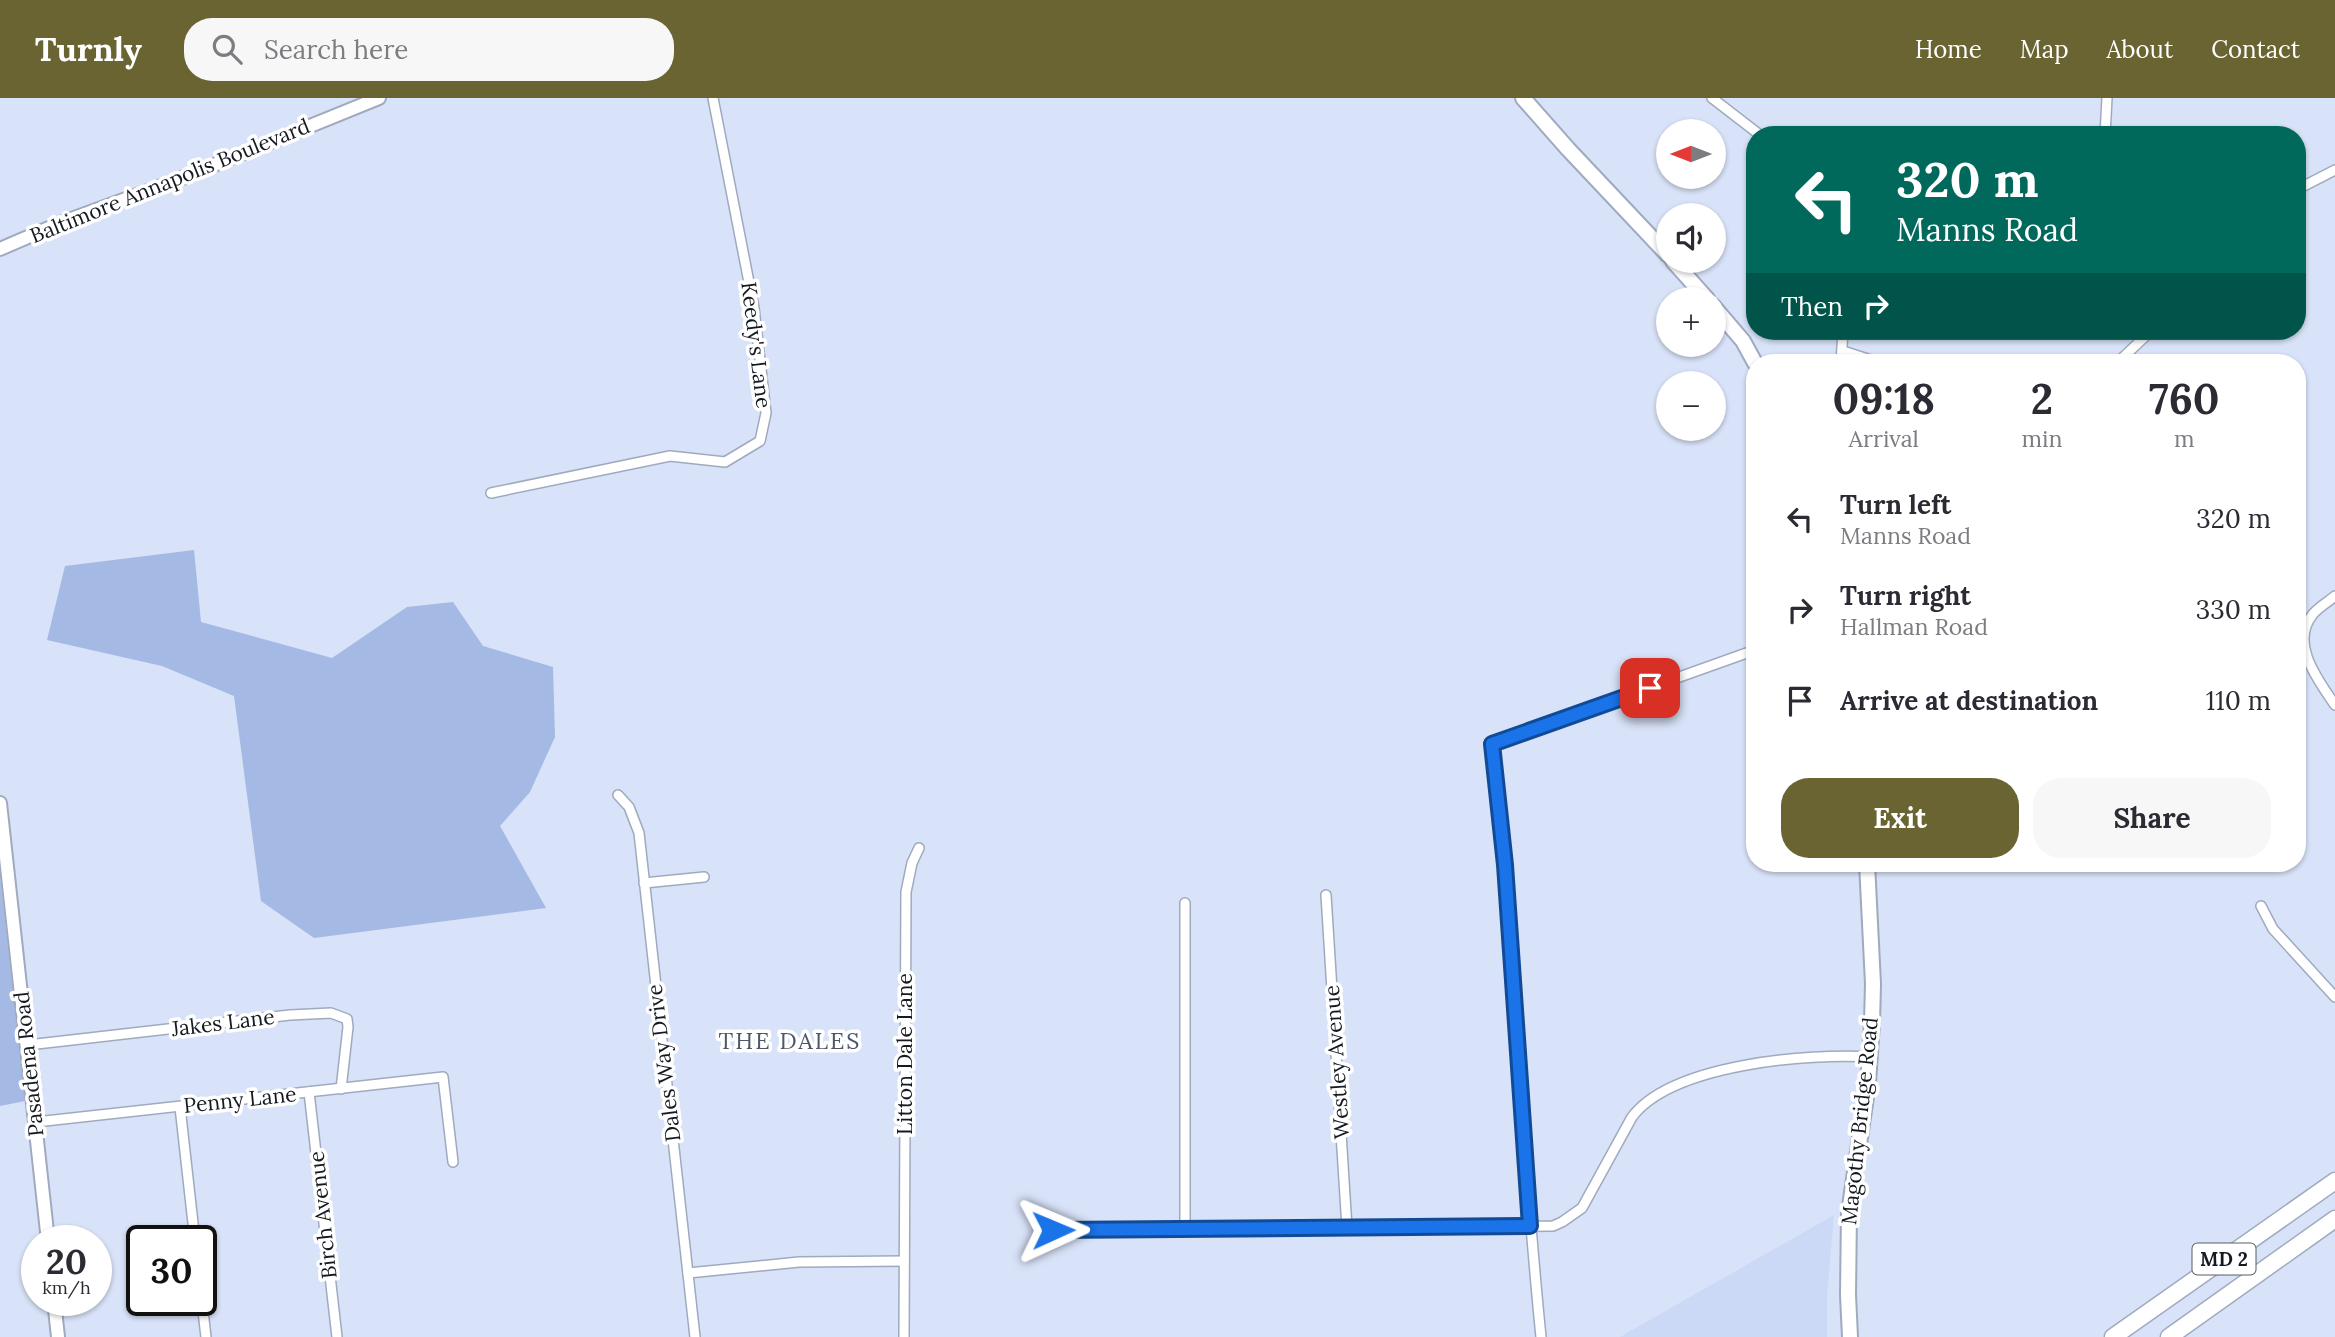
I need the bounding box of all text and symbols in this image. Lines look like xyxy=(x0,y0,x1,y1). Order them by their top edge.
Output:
search box xyxy=(184,18,674,81)
text: Turnly xyxy=(35,28,142,70)
icon: search xyxy=(208,30,246,68)
text: Search here xyxy=(264,33,408,66)
text: Home xyxy=(1915,34,1982,65)
text: Map xyxy=(2020,34,2069,65)
text: About xyxy=(2107,34,2173,65)
text: Contact xyxy=(2211,34,2300,65)
street label: Baltimore Annapolis Boulevard xyxy=(26,112,314,249)
north arrow xyxy=(1656,119,1726,189)
map controls xyxy=(1656,119,1726,441)
text: 320 m xyxy=(1896,148,2039,210)
icon: left xyxy=(1781,154,1872,245)
button: sound xyxy=(1656,203,1726,273)
text: Manns Road xyxy=(1896,209,2078,250)
street label: Keedy's Lane xyxy=(735,280,778,410)
button: + xyxy=(1656,287,1726,357)
icon: right xyxy=(1857,287,1895,325)
text: Then xyxy=(1781,290,1843,323)
button: − xyxy=(1656,371,1726,441)
text: 09:18 xyxy=(1832,372,1935,426)
text: 2 xyxy=(2031,372,2053,426)
text: 760 xyxy=(2149,372,2220,426)
text: Arrival xyxy=(1849,424,1919,453)
text: min xyxy=(2021,424,2062,453)
text: m xyxy=(2174,424,2195,453)
text: Turn left xyxy=(1840,488,1951,521)
icon: left xyxy=(1781,500,1819,538)
text: 320 m xyxy=(2196,502,2271,535)
text: Manns Road xyxy=(1840,521,1971,550)
text: Turn right xyxy=(1840,579,1971,612)
icon: right xyxy=(1781,591,1819,629)
text: 330 m xyxy=(2196,593,2271,626)
text: Hallman Road xyxy=(1840,612,1988,641)
pin xyxy=(1620,658,1680,718)
icon: arrive xyxy=(1631,669,1669,707)
icon: arrive xyxy=(1781,682,1819,720)
text: Arrive at destination xyxy=(1840,684,2098,717)
text: 110 m xyxy=(2206,684,2271,717)
button: Exit xyxy=(1781,778,2019,858)
button: Share xyxy=(2033,778,2271,858)
street label: Litton Dale Lane xyxy=(891,973,918,1135)
street label: Dales Way Drive xyxy=(640,983,687,1143)
street label: Westley Avenue xyxy=(1318,984,1355,1140)
street label: Pasadena Road xyxy=(7,990,50,1138)
street label: Jakes Lane xyxy=(169,1003,276,1042)
street label: Magothy Bridge Road xyxy=(1835,1016,1884,1226)
district label: THE DALES xyxy=(719,1026,861,1055)
street label: Penny Lane xyxy=(182,1080,298,1119)
street label: Birch Avenue xyxy=(302,1150,343,1280)
position arrow xyxy=(1016,1193,1090,1267)
speed limit sign: 30 xyxy=(126,1225,217,1316)
text: 20 xyxy=(46,1239,87,1284)
road number: MD 2 xyxy=(2192,1244,2256,1274)
text: km/h xyxy=(42,1276,91,1299)

